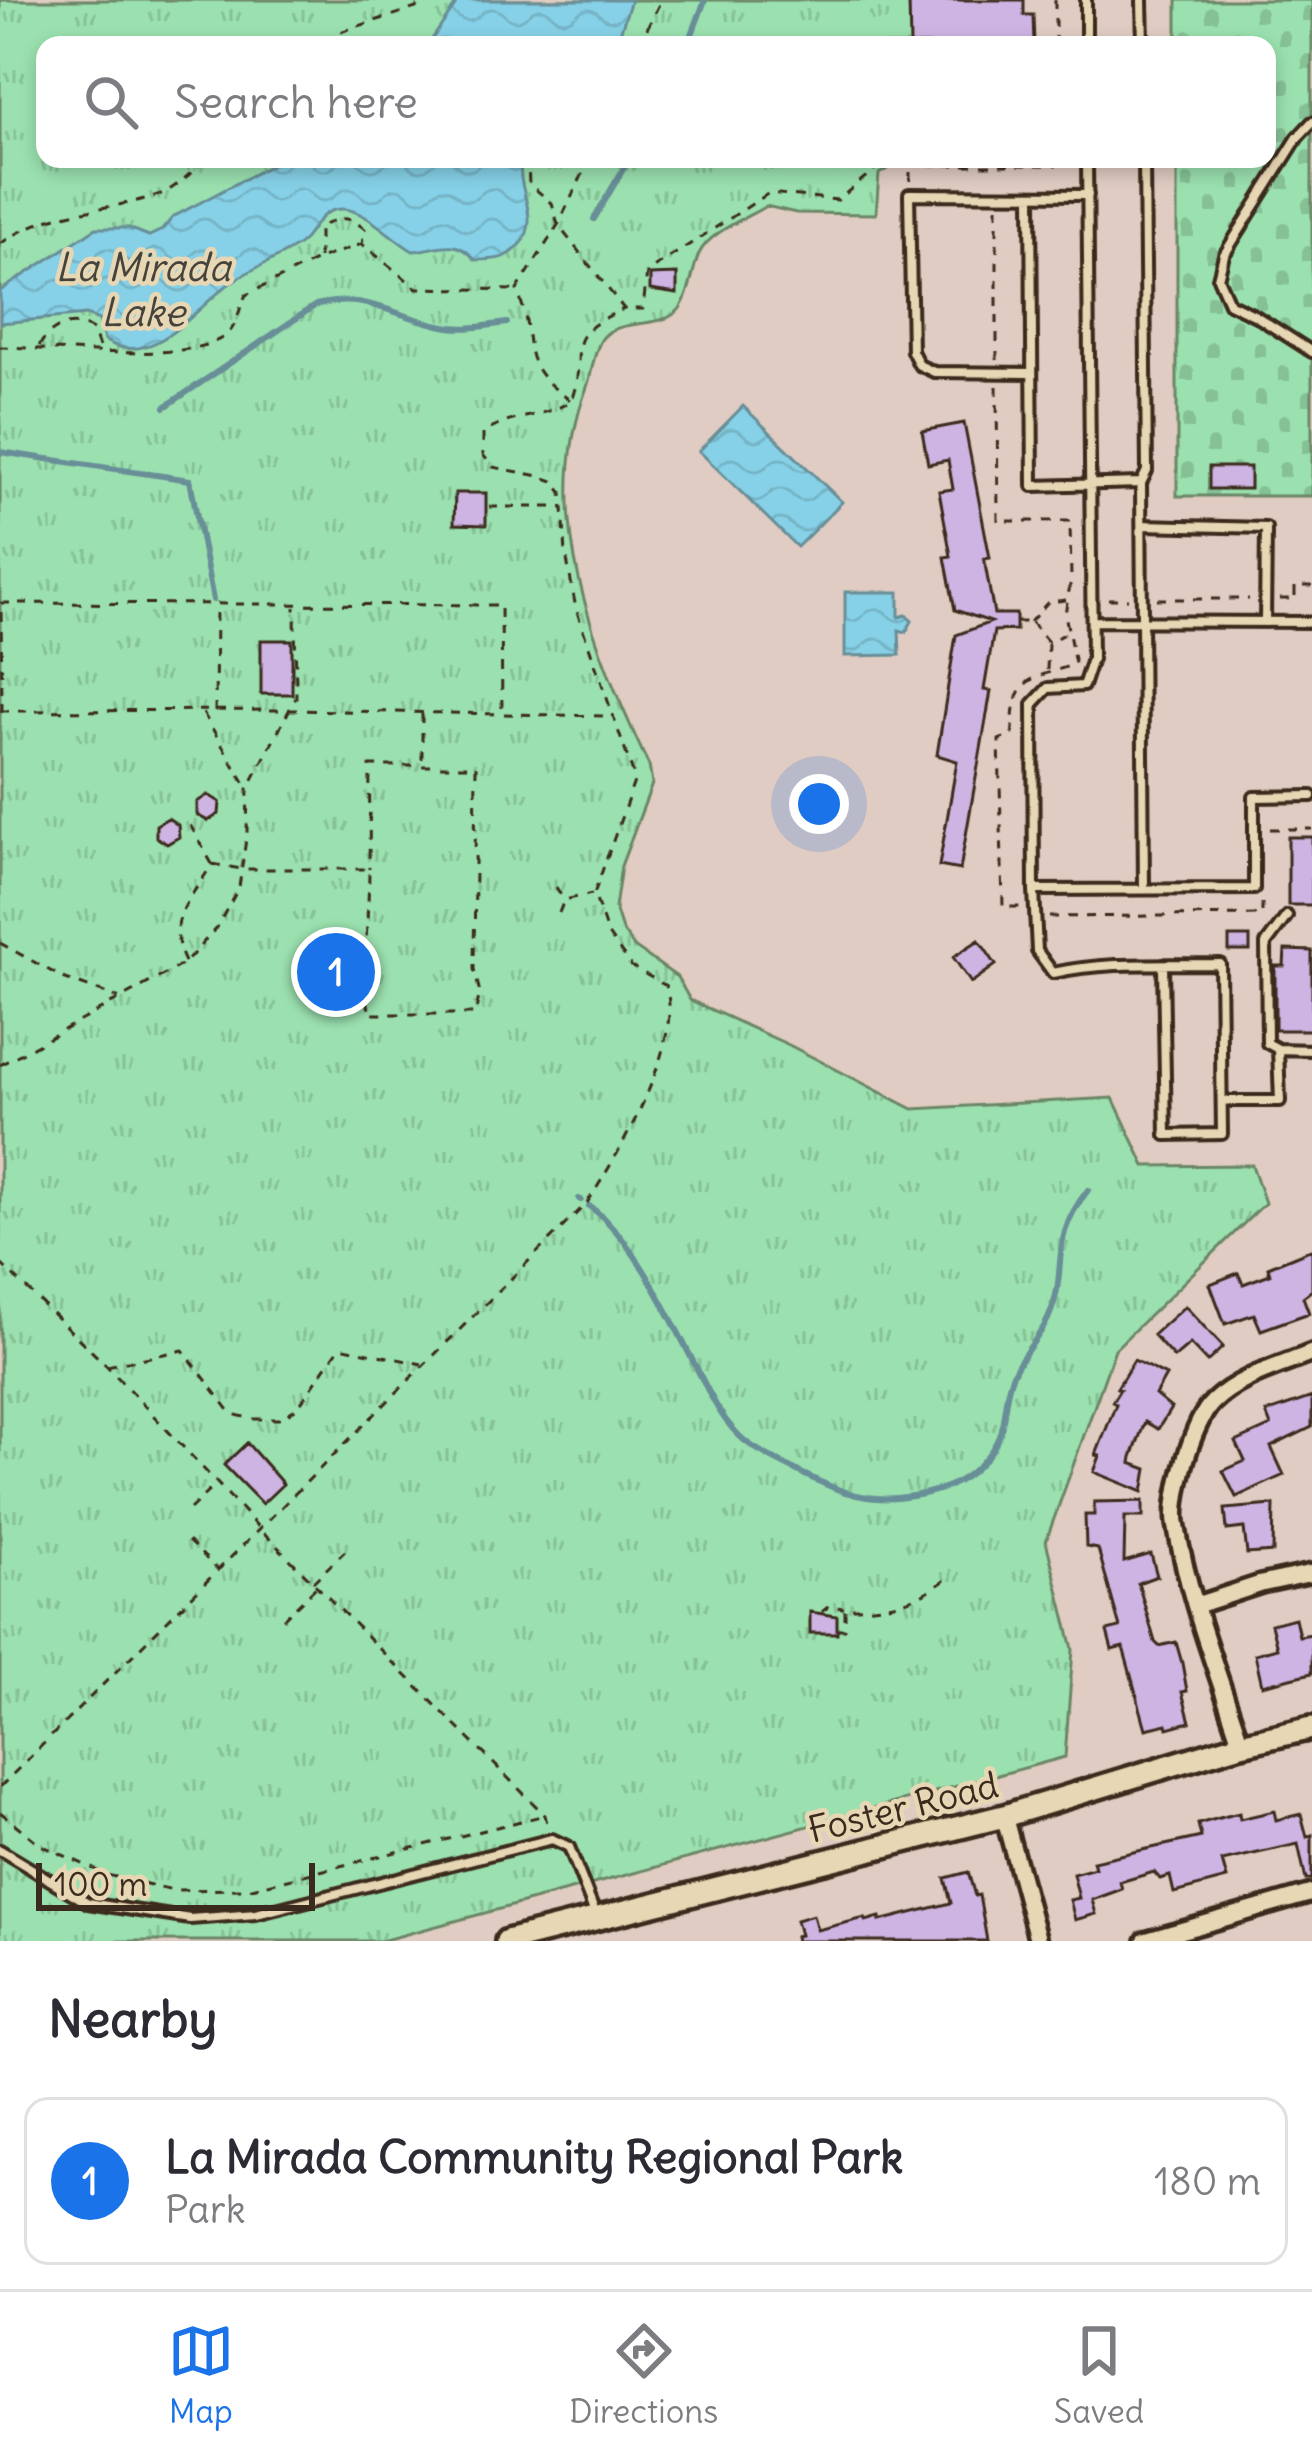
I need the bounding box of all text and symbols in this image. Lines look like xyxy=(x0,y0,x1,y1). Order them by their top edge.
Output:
search box xyxy=(36,36,1276,168)
icon: search xyxy=(78,69,144,135)
text: Search here xyxy=(174,74,418,130)
water label: La Mirada Lake xyxy=(55,243,232,337)
your location xyxy=(789,774,849,834)
pin: 1 xyxy=(297,927,375,1017)
street label: Foster Road xyxy=(803,1762,1003,1853)
scale bar xyxy=(36,1857,315,1910)
text: 100 m xyxy=(54,1863,147,1905)
text: Nearby xyxy=(48,1987,217,2051)
text: La Mirada Community Regional Park xyxy=(165,2129,903,2185)
text: 1 xyxy=(82,2157,98,2206)
text: 180 m xyxy=(1154,2157,1261,2206)
text: Park xyxy=(165,2185,246,2234)
tab: Map xyxy=(168,2318,234,2432)
tab: Directions xyxy=(569,2318,718,2432)
tab: Saved xyxy=(1054,2318,1144,2432)

